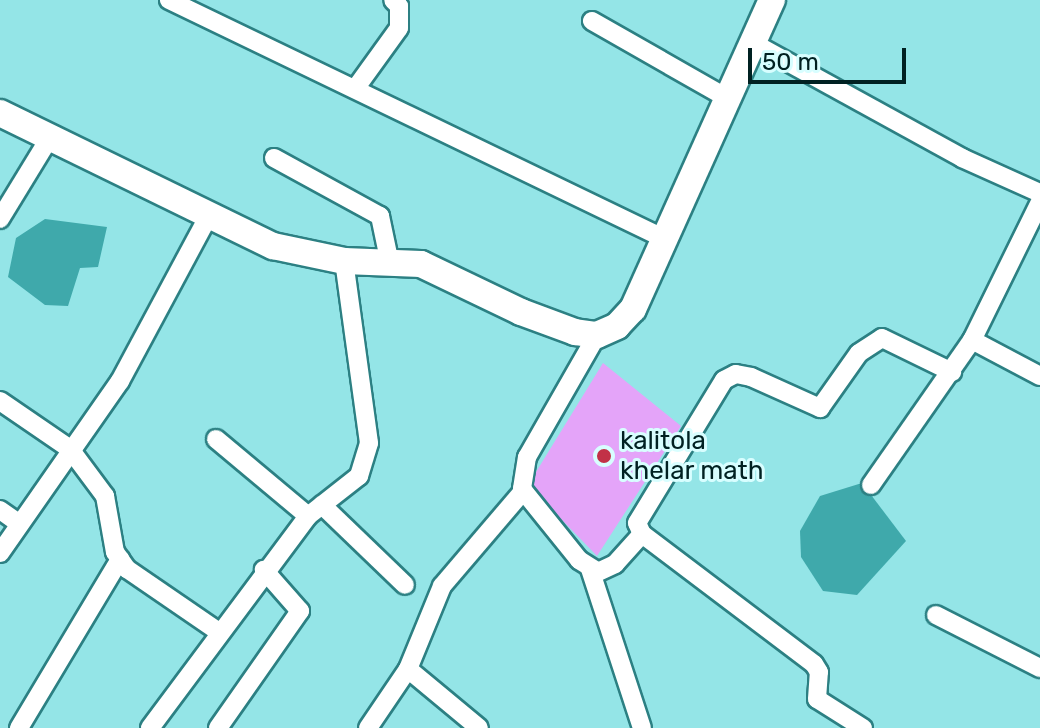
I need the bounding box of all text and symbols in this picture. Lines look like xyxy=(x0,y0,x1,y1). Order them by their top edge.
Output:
scale bar xyxy=(752,32,910,82)
text: 50 m xyxy=(762,48,819,76)
place label: kalitola khelar math xyxy=(620,425,764,486)
marker: kalitola khelar math xyxy=(595,447,613,465)

